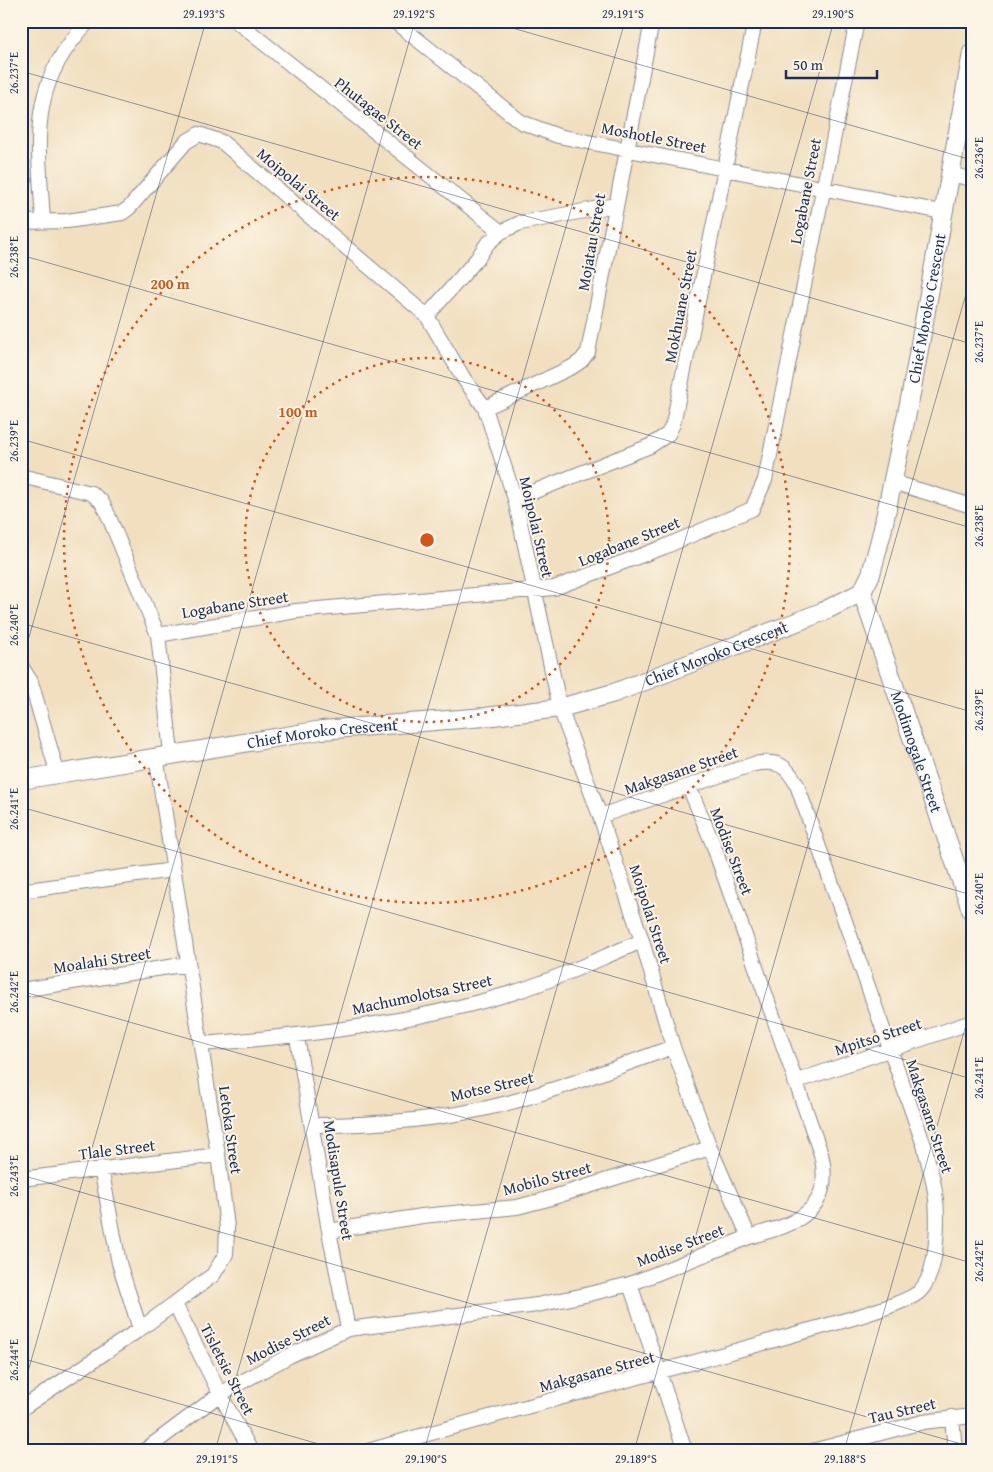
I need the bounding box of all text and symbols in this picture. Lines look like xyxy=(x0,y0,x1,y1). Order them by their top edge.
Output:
text: 29.193°S xyxy=(183,5,225,22)
text: 29.192°S xyxy=(393,5,435,22)
text: 29.191°S xyxy=(602,5,644,22)
text: 29.190°S xyxy=(812,5,854,22)
scale bar xyxy=(786,48,877,80)
text: 26.237°E xyxy=(5,52,22,94)
text: 50 m xyxy=(793,54,824,75)
street label: Phutagae Street xyxy=(330,71,429,155)
street label: Moshotle Street xyxy=(599,115,709,159)
street label: Logabane Street xyxy=(783,135,827,246)
text: 26.236°E xyxy=(970,137,987,179)
street label: Moipolai Street xyxy=(252,142,346,227)
street label: Mojatau Street xyxy=(571,191,611,293)
street label: Chief Moroko Crescent xyxy=(901,231,952,385)
text: 26.238°E xyxy=(5,236,22,278)
street label: Mokhuane Street xyxy=(657,247,703,365)
text: 200 m xyxy=(150,273,190,294)
text: 26.237°E xyxy=(970,321,987,363)
text: 100 m xyxy=(278,401,318,422)
text: 26.239°E xyxy=(5,420,22,462)
street label: Moipolai Street xyxy=(514,474,560,580)
text: 26.238°E xyxy=(970,505,987,547)
street label: Logabane Street xyxy=(575,510,684,572)
centre of rings xyxy=(418,531,436,549)
street label: Logabane Street xyxy=(180,584,290,624)
text: 26.240°E xyxy=(5,604,22,646)
street label: Chief Moroko Crescent xyxy=(641,614,792,692)
street label: Modimogale Street xyxy=(885,688,949,816)
text: 26.239°E xyxy=(970,689,987,731)
street label: Chief Moroko Crescent xyxy=(245,712,399,754)
street label: Makgasane Street xyxy=(621,739,741,801)
text: 26.241°E xyxy=(5,788,22,830)
street label: Modise Street xyxy=(704,804,760,899)
street label: Moipolai Street xyxy=(624,861,678,967)
text: 26.240°E xyxy=(970,873,987,915)
street label: Moalahi Street xyxy=(52,940,153,980)
street label: Machumolotsa Street xyxy=(350,967,495,1021)
text: 26.242°E xyxy=(5,971,22,1013)
street label: Mpitso Street xyxy=(831,1011,925,1061)
street label: Makgasane Street xyxy=(900,1056,960,1177)
text: 26.241°E xyxy=(970,1057,987,1099)
street label: Motse Street xyxy=(448,1065,536,1107)
street label: Letoka Street xyxy=(213,1084,249,1176)
street label: Modisapule Street xyxy=(318,1118,360,1242)
street label: Tlale Street xyxy=(77,1132,157,1166)
text: 26.243°E xyxy=(5,1155,22,1197)
street label: Mobilo Street xyxy=(500,1155,594,1201)
street label: Modise Street xyxy=(633,1217,728,1273)
text: 26.242°E xyxy=(970,1240,987,1282)
street label: Modise Street xyxy=(241,1307,335,1371)
street label: Tisletsie Street xyxy=(195,1319,262,1419)
text: 26.244°E xyxy=(5,1339,22,1381)
street label: Makgasane Street xyxy=(537,1344,658,1398)
street label: Tau Street xyxy=(866,1391,938,1429)
text: 29.191°S xyxy=(196,1450,238,1467)
text: 29.190°S xyxy=(405,1450,447,1467)
text: 29.189°S xyxy=(615,1450,657,1467)
text: 29.188°S xyxy=(824,1450,866,1467)

